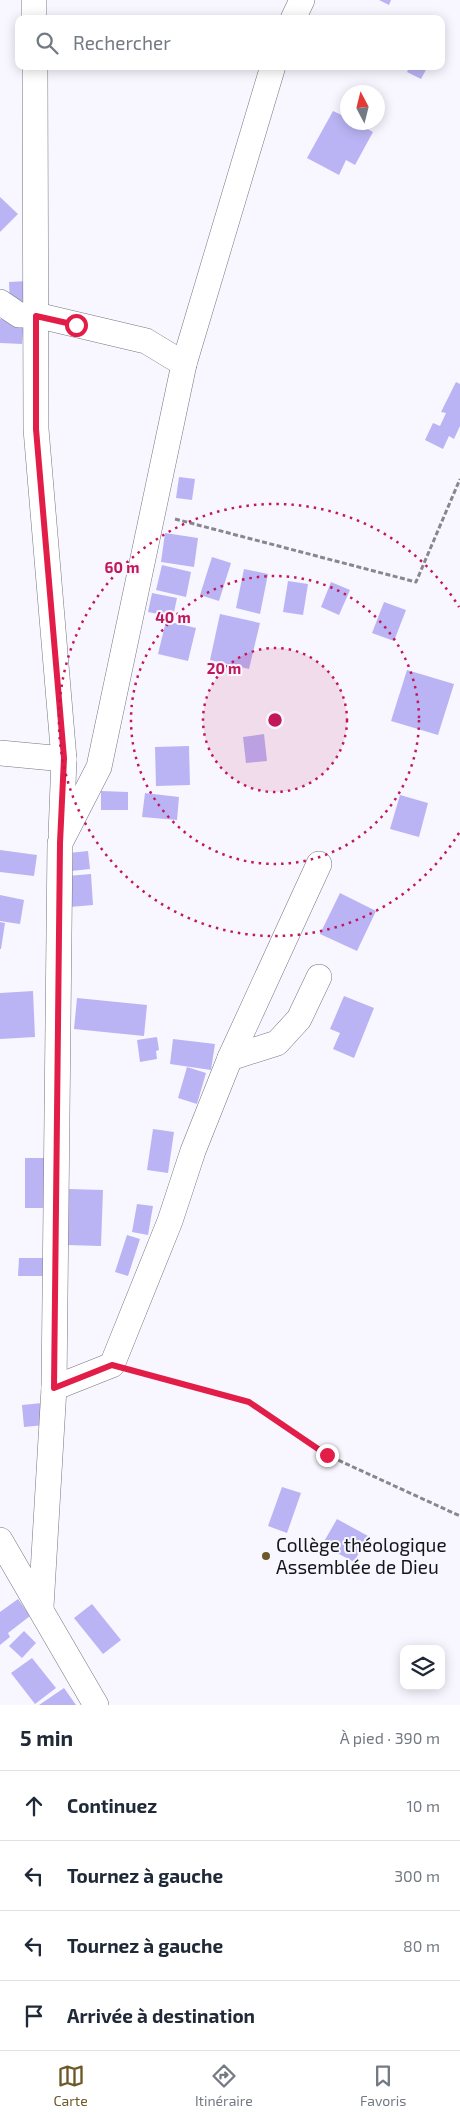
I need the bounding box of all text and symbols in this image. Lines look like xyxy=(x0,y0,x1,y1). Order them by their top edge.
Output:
search box xyxy=(15,15,445,70)
icon: search xyxy=(33,29,61,57)
text: Rechercher xyxy=(73,31,171,54)
north arrow xyxy=(340,85,385,130)
route start xyxy=(65,314,88,337)
text: 60 m xyxy=(105,558,139,576)
text: 40 m xyxy=(155,608,191,626)
text: 20 m xyxy=(207,659,241,677)
centre of rings xyxy=(266,711,284,729)
route end xyxy=(316,1444,339,1467)
place label: Collège théologique Assemblée de Dieu xyxy=(276,1533,447,1578)
marker: Collège théologique Assemblée de Dieu xyxy=(260,1550,272,1562)
map controls xyxy=(400,1645,445,1690)
button: layers xyxy=(400,1645,445,1690)
text: 5 min xyxy=(20,1725,73,1750)
text: À pied · 390 m xyxy=(340,1728,440,1747)
icon: ahead xyxy=(20,1792,48,1820)
text: Continuez xyxy=(67,1794,157,1817)
text: 10 m xyxy=(406,1796,440,1815)
icon: left xyxy=(20,1862,48,1890)
text: Tournez à gauche xyxy=(67,1864,223,1887)
text: 300 m xyxy=(394,1866,440,1885)
icon: left xyxy=(20,1932,48,1960)
text: Tournez à gauche xyxy=(67,1934,223,1957)
text: 80 m xyxy=(403,1936,440,1955)
icon: arrive xyxy=(20,2002,48,2030)
text: Arrivée à destination xyxy=(67,2004,255,2027)
tab: Carte xyxy=(54,2062,88,2109)
tab: Itinéraire xyxy=(195,2062,253,2109)
tab: Favoris xyxy=(360,2062,406,2109)

